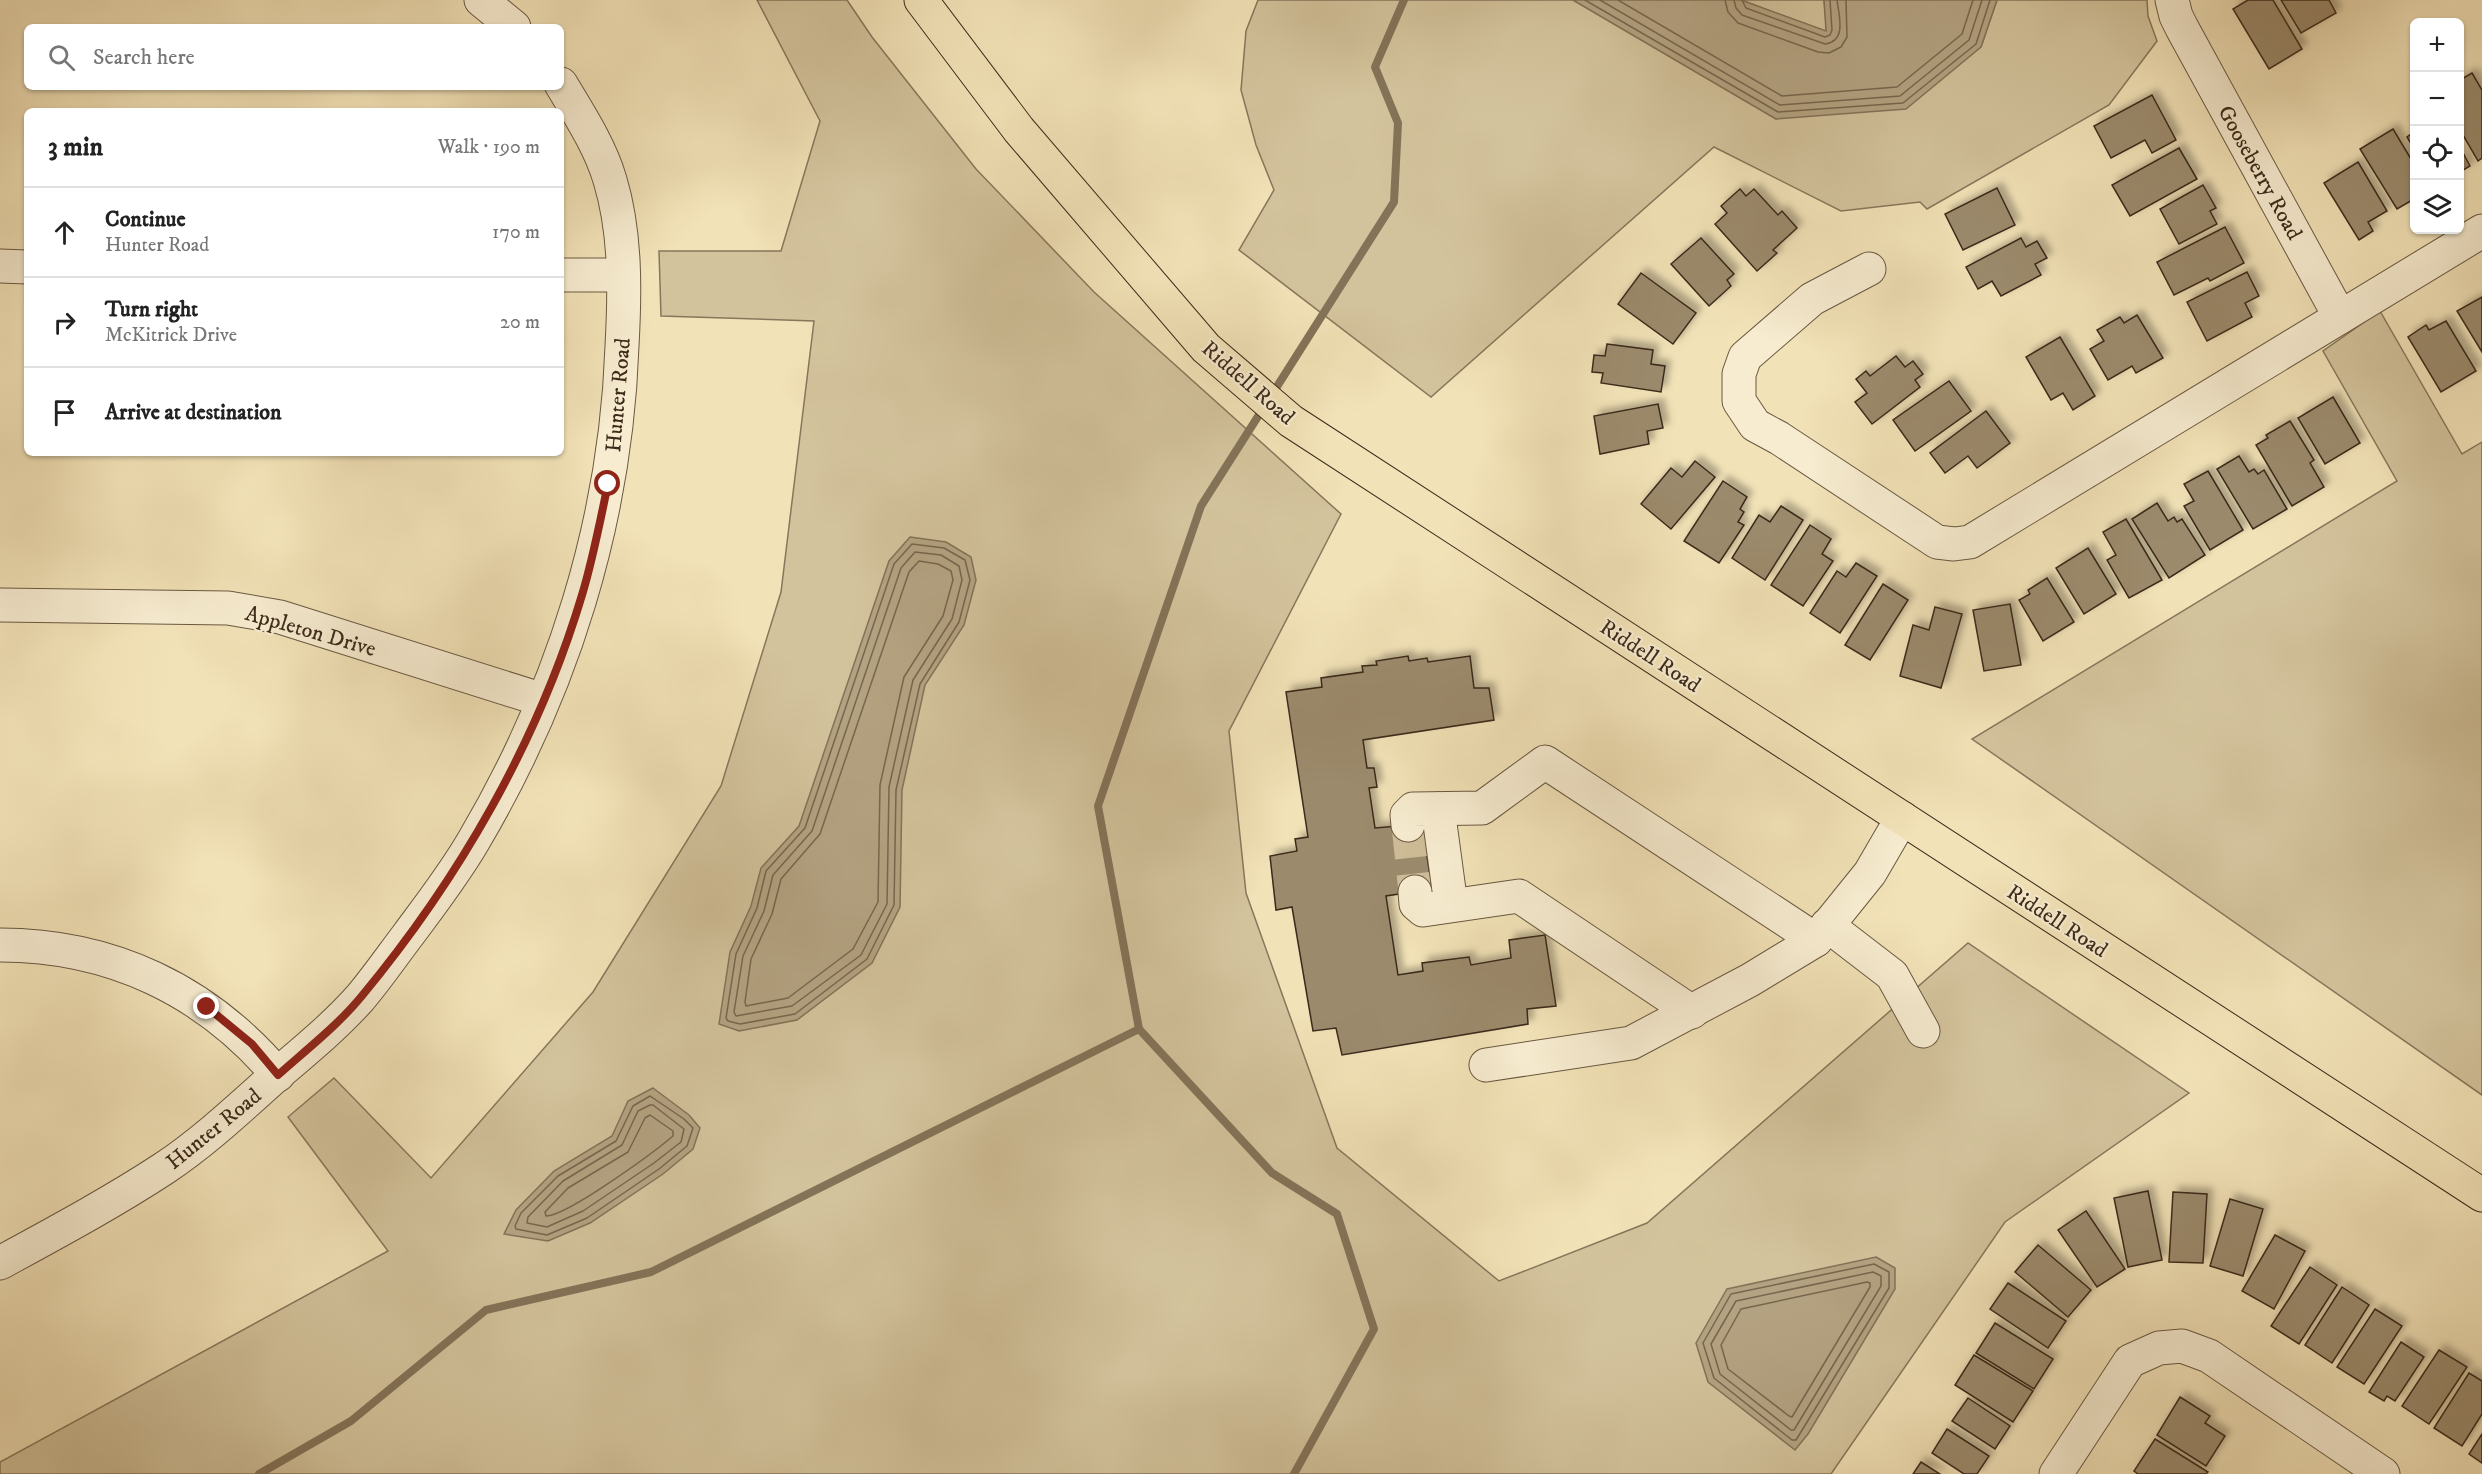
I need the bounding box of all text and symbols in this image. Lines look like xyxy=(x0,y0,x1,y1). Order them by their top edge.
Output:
map controls xyxy=(2410,18,2464,234)
button: + xyxy=(2410,18,2464,72)
search box xyxy=(24,24,564,90)
icon: search xyxy=(45,41,78,74)
text: Search here xyxy=(93,44,195,71)
button: − xyxy=(2410,72,2464,126)
street label: Gooseberry Road xyxy=(2212,101,2308,245)
button: locate xyxy=(2410,126,2464,180)
text: 3 min xyxy=(48,131,103,164)
text: Walk · 190 m xyxy=(438,135,540,160)
button: layers xyxy=(2410,180,2464,234)
text: Continue xyxy=(105,206,186,233)
icon: ahead xyxy=(48,216,81,249)
text: 170 m xyxy=(492,220,540,245)
text: Hunter Road xyxy=(105,233,209,258)
text: Turn right xyxy=(105,296,198,323)
icon: right xyxy=(48,306,81,339)
text: 20 m xyxy=(500,310,540,335)
text: McKitrick Drive xyxy=(105,323,237,348)
street label: Riddell Road xyxy=(1196,335,1300,431)
street label: Hunter Road xyxy=(600,337,637,453)
icon: arrive xyxy=(48,396,81,429)
text: Arrive at destination xyxy=(105,399,282,426)
route start xyxy=(594,470,620,496)
street label: Appleton Drive xyxy=(242,600,379,663)
street label: Riddell Road xyxy=(1595,614,1706,699)
street label: Riddell Road xyxy=(2002,879,2113,964)
route end xyxy=(193,993,219,1019)
street label: Hunter Road xyxy=(161,1083,267,1176)

